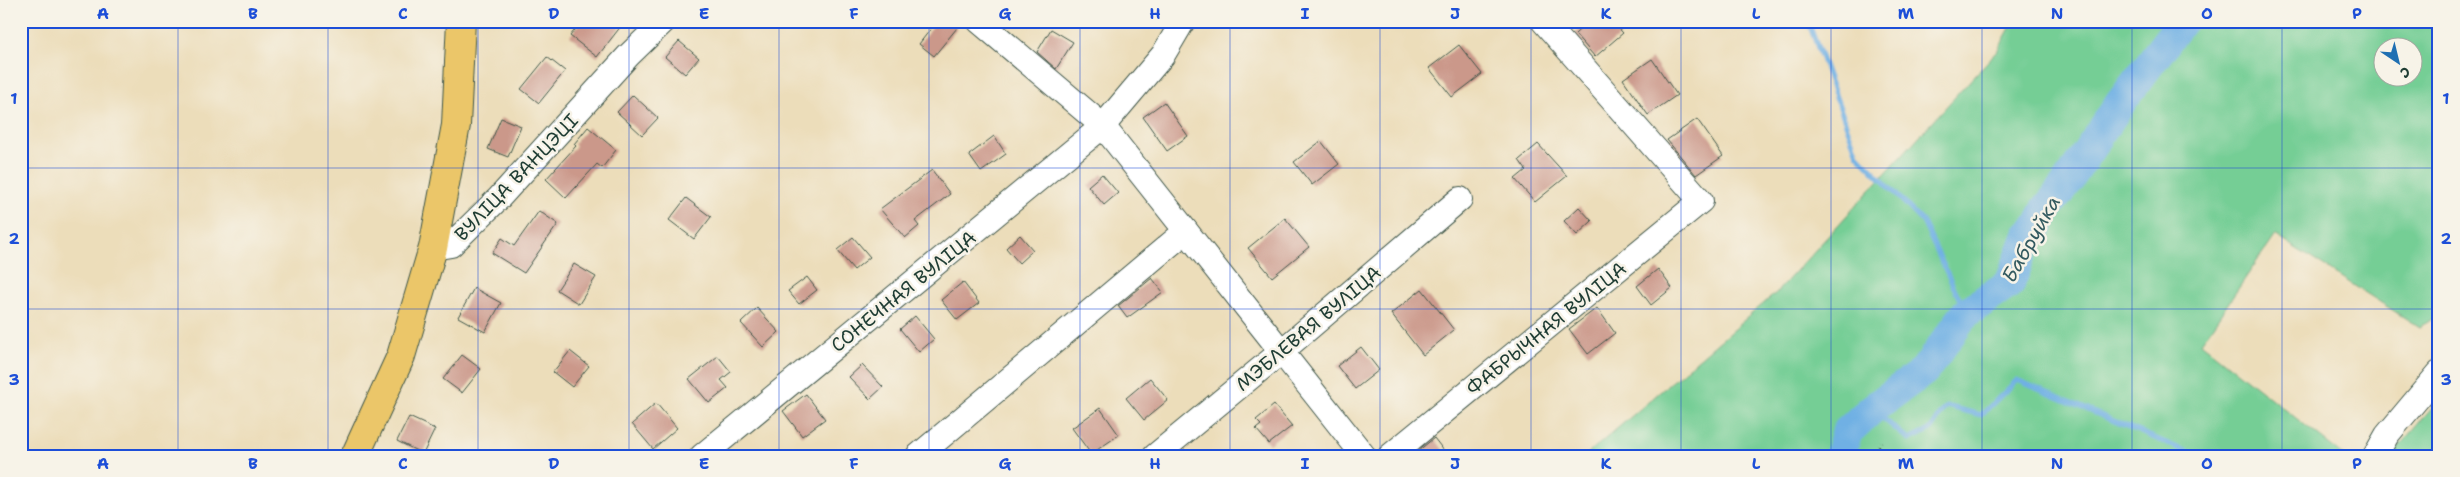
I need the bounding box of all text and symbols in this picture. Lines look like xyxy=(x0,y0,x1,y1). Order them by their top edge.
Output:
text: A xyxy=(97,3,109,24)
text: B xyxy=(248,3,258,24)
text: C xyxy=(398,3,408,24)
text: D xyxy=(548,3,560,24)
text: E xyxy=(699,3,709,24)
text: F xyxy=(849,3,859,24)
text: G xyxy=(999,3,1012,24)
text: H xyxy=(1149,3,1161,24)
text: I xyxy=(1301,3,1310,24)
text: J xyxy=(1450,3,1460,24)
text: K xyxy=(1601,3,1612,24)
text: L xyxy=(1752,3,1761,24)
text: M xyxy=(1898,3,1915,24)
text: N xyxy=(2051,3,2063,24)
text: O xyxy=(2201,3,2213,24)
text: P xyxy=(2352,3,2362,24)
north arrow xyxy=(2372,38,2422,88)
text: С xyxy=(2397,63,2414,82)
text: 1 xyxy=(10,88,18,109)
text: 1 xyxy=(2442,88,2450,109)
street label: ВУЛІЦА ВАНЦЭЦІ xyxy=(449,108,584,246)
water label: Бабруйка xyxy=(1996,191,2066,287)
street label: СОНЕЧНАЯ ВУЛІЦА xyxy=(825,225,981,358)
text: 2 xyxy=(8,228,20,249)
text: 2 xyxy=(2440,228,2452,249)
street label: ФАБРЫЧНАЯ ВУЛІЦА xyxy=(1461,256,1632,401)
street label: МЭБЛЕВАЯ ВУЛІЦА xyxy=(1230,260,1386,397)
text: 3 xyxy=(8,369,20,390)
text: 3 xyxy=(2440,369,2452,390)
text: A xyxy=(97,453,109,474)
text: B xyxy=(248,453,258,474)
text: C xyxy=(398,453,408,474)
text: D xyxy=(548,453,560,474)
text: E xyxy=(699,453,709,474)
text: F xyxy=(849,453,859,474)
text: G xyxy=(999,453,1012,474)
text: H xyxy=(1149,453,1161,474)
text: I xyxy=(1301,453,1310,474)
text: J xyxy=(1450,453,1460,474)
text: K xyxy=(1601,453,1612,474)
text: L xyxy=(1752,453,1761,474)
text: M xyxy=(1898,453,1915,474)
text: N xyxy=(2051,453,2063,474)
text: O xyxy=(2201,453,2213,474)
text: P xyxy=(2352,453,2362,474)

